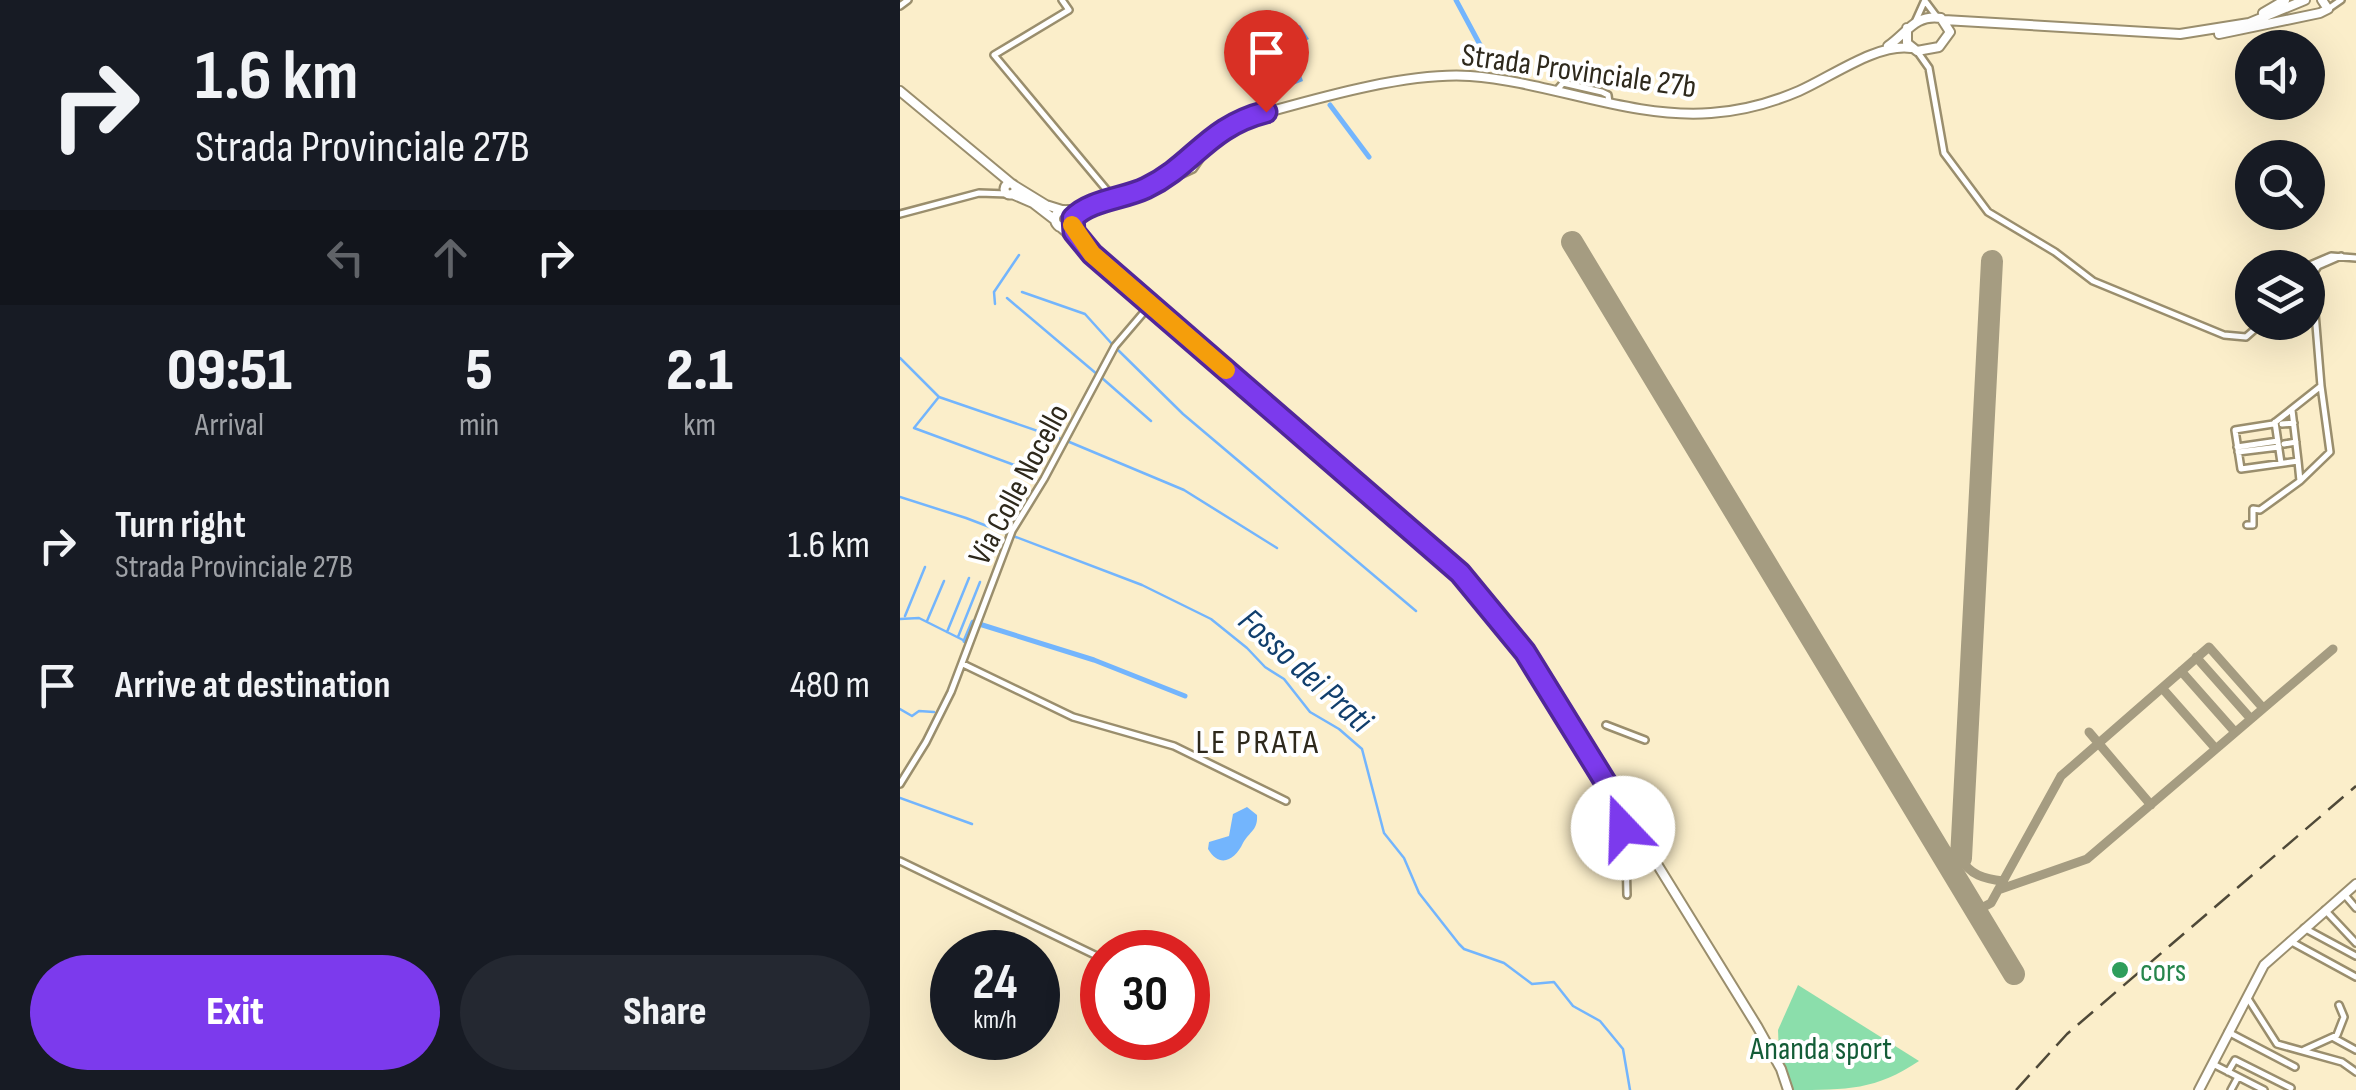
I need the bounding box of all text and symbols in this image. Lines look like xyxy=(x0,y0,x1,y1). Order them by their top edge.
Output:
pin xyxy=(1224,10,1309,113)
icon: arrive xyxy=(1239,25,1294,80)
map controls xyxy=(2235,30,2325,340)
button: sound xyxy=(2235,30,2325,120)
text: 1.6 km xyxy=(195,35,359,119)
street label: Strada Provinciale 27b xyxy=(1459,36,1699,107)
icon: right xyxy=(30,40,160,170)
text: Strada Provinciale 27B xyxy=(195,120,530,175)
button: search xyxy=(2235,140,2325,230)
icon: left xyxy=(318,230,373,285)
icon: ahead xyxy=(423,230,478,285)
icon: right xyxy=(528,230,583,285)
button: layers xyxy=(2235,250,2325,340)
text: 09:51 xyxy=(167,335,292,407)
text: 5 xyxy=(465,335,493,407)
text: 2.1 xyxy=(666,335,733,407)
street label: Via Colle Nocello xyxy=(961,398,1078,572)
text: Arrival xyxy=(195,406,264,445)
text: min xyxy=(459,406,499,445)
text: km xyxy=(683,406,716,445)
text: Turn right xyxy=(115,503,246,548)
icon: right xyxy=(30,518,85,573)
text: 1.6 km xyxy=(788,523,870,568)
text: Strada Provinciale 27B xyxy=(115,548,353,587)
water label: Fosso dei Prati xyxy=(1229,600,1382,744)
icon: arrive xyxy=(30,658,85,713)
text: Arrive at destination xyxy=(115,663,390,708)
text: 480 m xyxy=(790,663,870,708)
district label: LE PRATA xyxy=(1196,721,1320,764)
position arrow xyxy=(1571,776,1675,880)
speed limit sign: 30 xyxy=(1080,930,1210,1060)
place label: cors xyxy=(2140,952,2186,991)
text: 24 xyxy=(973,953,1017,1013)
button: Exit xyxy=(30,955,440,1070)
button: Share xyxy=(460,955,870,1070)
marker: cors xyxy=(2109,959,2131,981)
text: km/h xyxy=(973,1005,1017,1036)
park label: Ananda sport xyxy=(1749,1030,1892,1069)

